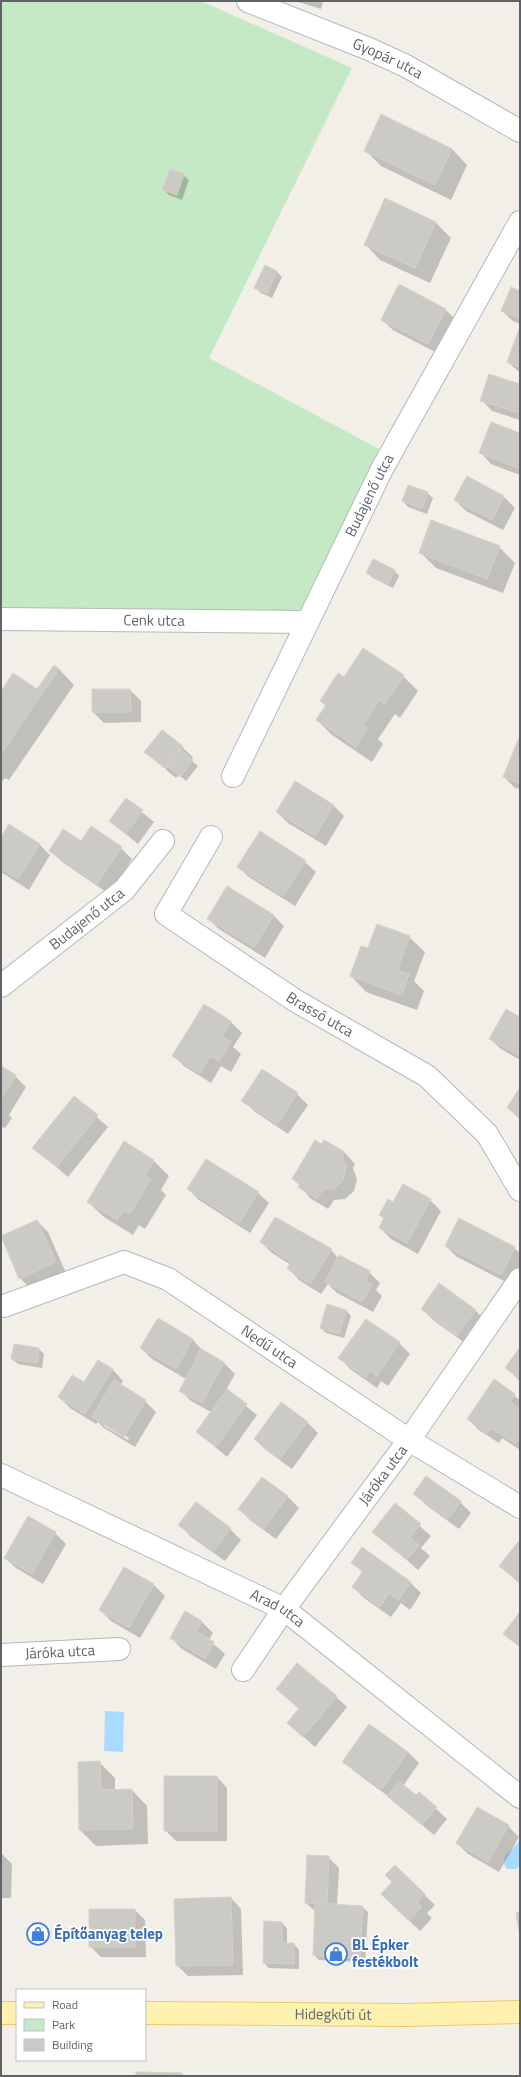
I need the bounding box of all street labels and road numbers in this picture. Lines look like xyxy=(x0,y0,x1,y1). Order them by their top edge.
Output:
street label: Gyopár utca xyxy=(349,32,428,85)
street label: Budajenő utca xyxy=(339,449,400,541)
street label: Cenk utca xyxy=(123,608,185,632)
street label: Budajenő utca xyxy=(44,881,130,955)
street label: Brassó utca xyxy=(282,986,358,1043)
street label: Nedű utca xyxy=(237,1319,303,1374)
street label: Járóka utca xyxy=(353,1439,413,1510)
street label: Arad utca xyxy=(247,1583,311,1633)
street label: Járóka utca xyxy=(24,1638,96,1665)
street label: Hidegkúti út xyxy=(294,2002,372,2026)

